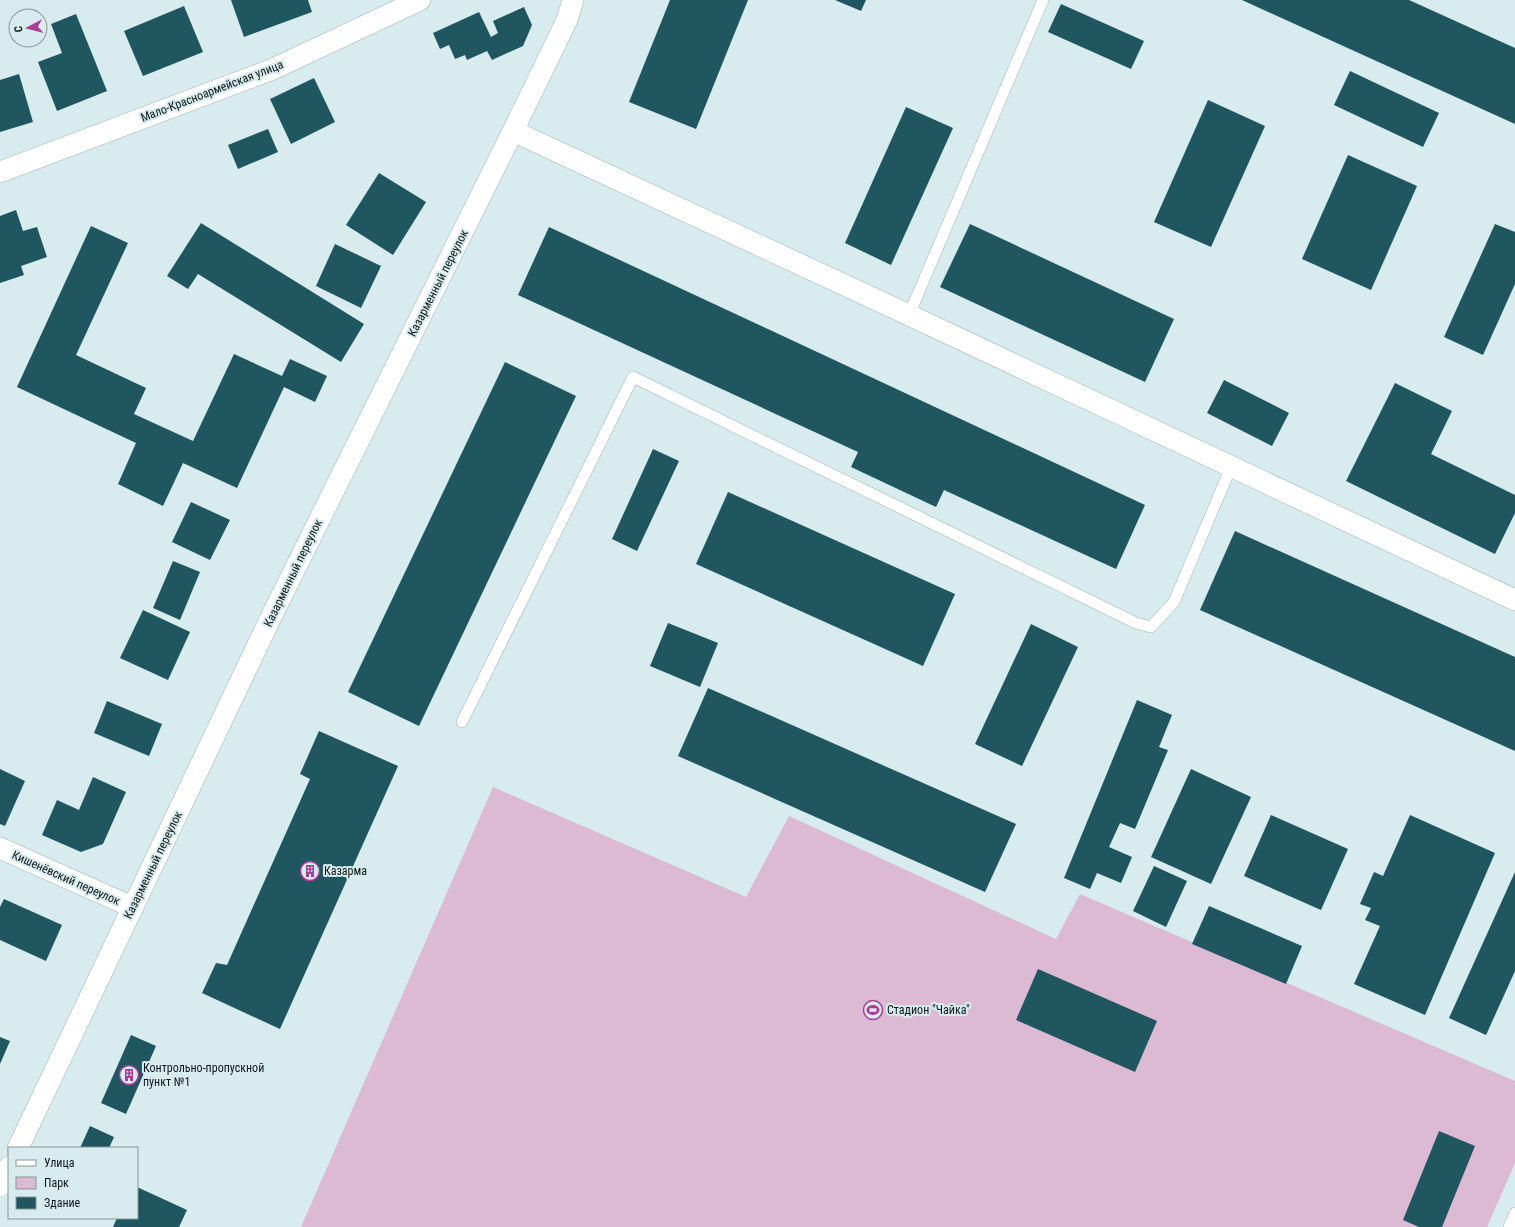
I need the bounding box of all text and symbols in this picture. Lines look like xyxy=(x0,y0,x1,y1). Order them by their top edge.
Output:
north arrow xyxy=(8,8,48,48)
text: С xyxy=(12,25,25,33)
street label: Мало-Красноармейская улица xyxy=(139,57,286,125)
street label: Казарменный переулок xyxy=(405,227,471,339)
street label: Казарменный переулок xyxy=(261,517,325,629)
street label: Казарменный переулок xyxy=(121,809,185,921)
street label: Кишенёвский переулок xyxy=(10,848,122,908)
building icon: Казарма xyxy=(299,860,321,882)
place label: Казарма xyxy=(324,864,367,878)
sports icon: Стадион "Чайка" xyxy=(862,999,884,1021)
place label: Стадион "Чайка" xyxy=(887,1003,970,1017)
place label: Контрольно-пропускной пункт №1 xyxy=(143,1061,264,1089)
building icon: Контрольно-пропускной пункт №1 xyxy=(118,1064,140,1086)
legend xyxy=(8,1147,138,1219)
text: Улица xyxy=(44,1156,75,1170)
text: Парк xyxy=(44,1176,69,1190)
text: Здание xyxy=(44,1196,81,1210)

